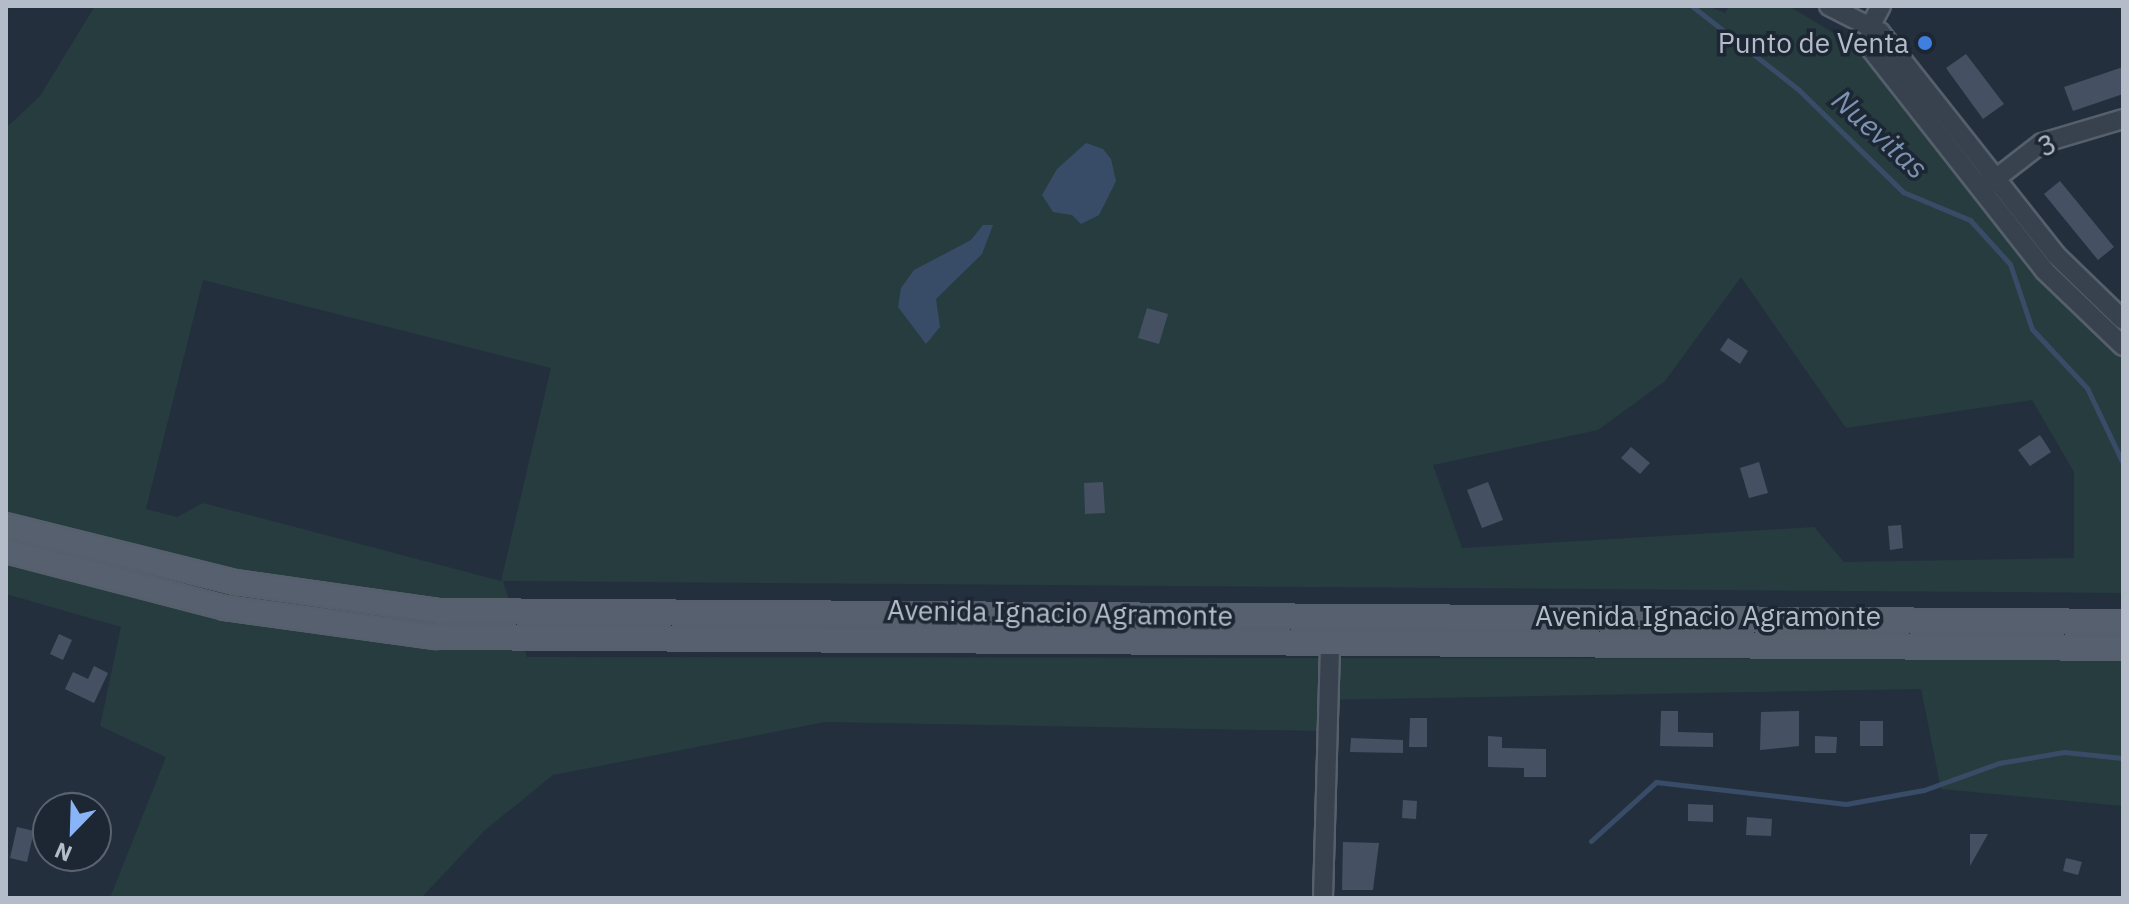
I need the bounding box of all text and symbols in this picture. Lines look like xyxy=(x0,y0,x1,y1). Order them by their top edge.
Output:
place label: Punto de Venta xyxy=(1718,26,1909,60)
marker: Punto de Venta xyxy=(1916,34,1934,52)
water label: Nuevitas xyxy=(1825,82,1935,186)
street label: 3 xyxy=(2032,126,2062,164)
street label: Avenida Ignacio Agramonte xyxy=(887,593,1233,633)
street label: Avenida Ignacio Agramonte xyxy=(1535,599,1881,633)
north arrow xyxy=(32,792,112,872)
text: N xyxy=(50,836,76,869)

